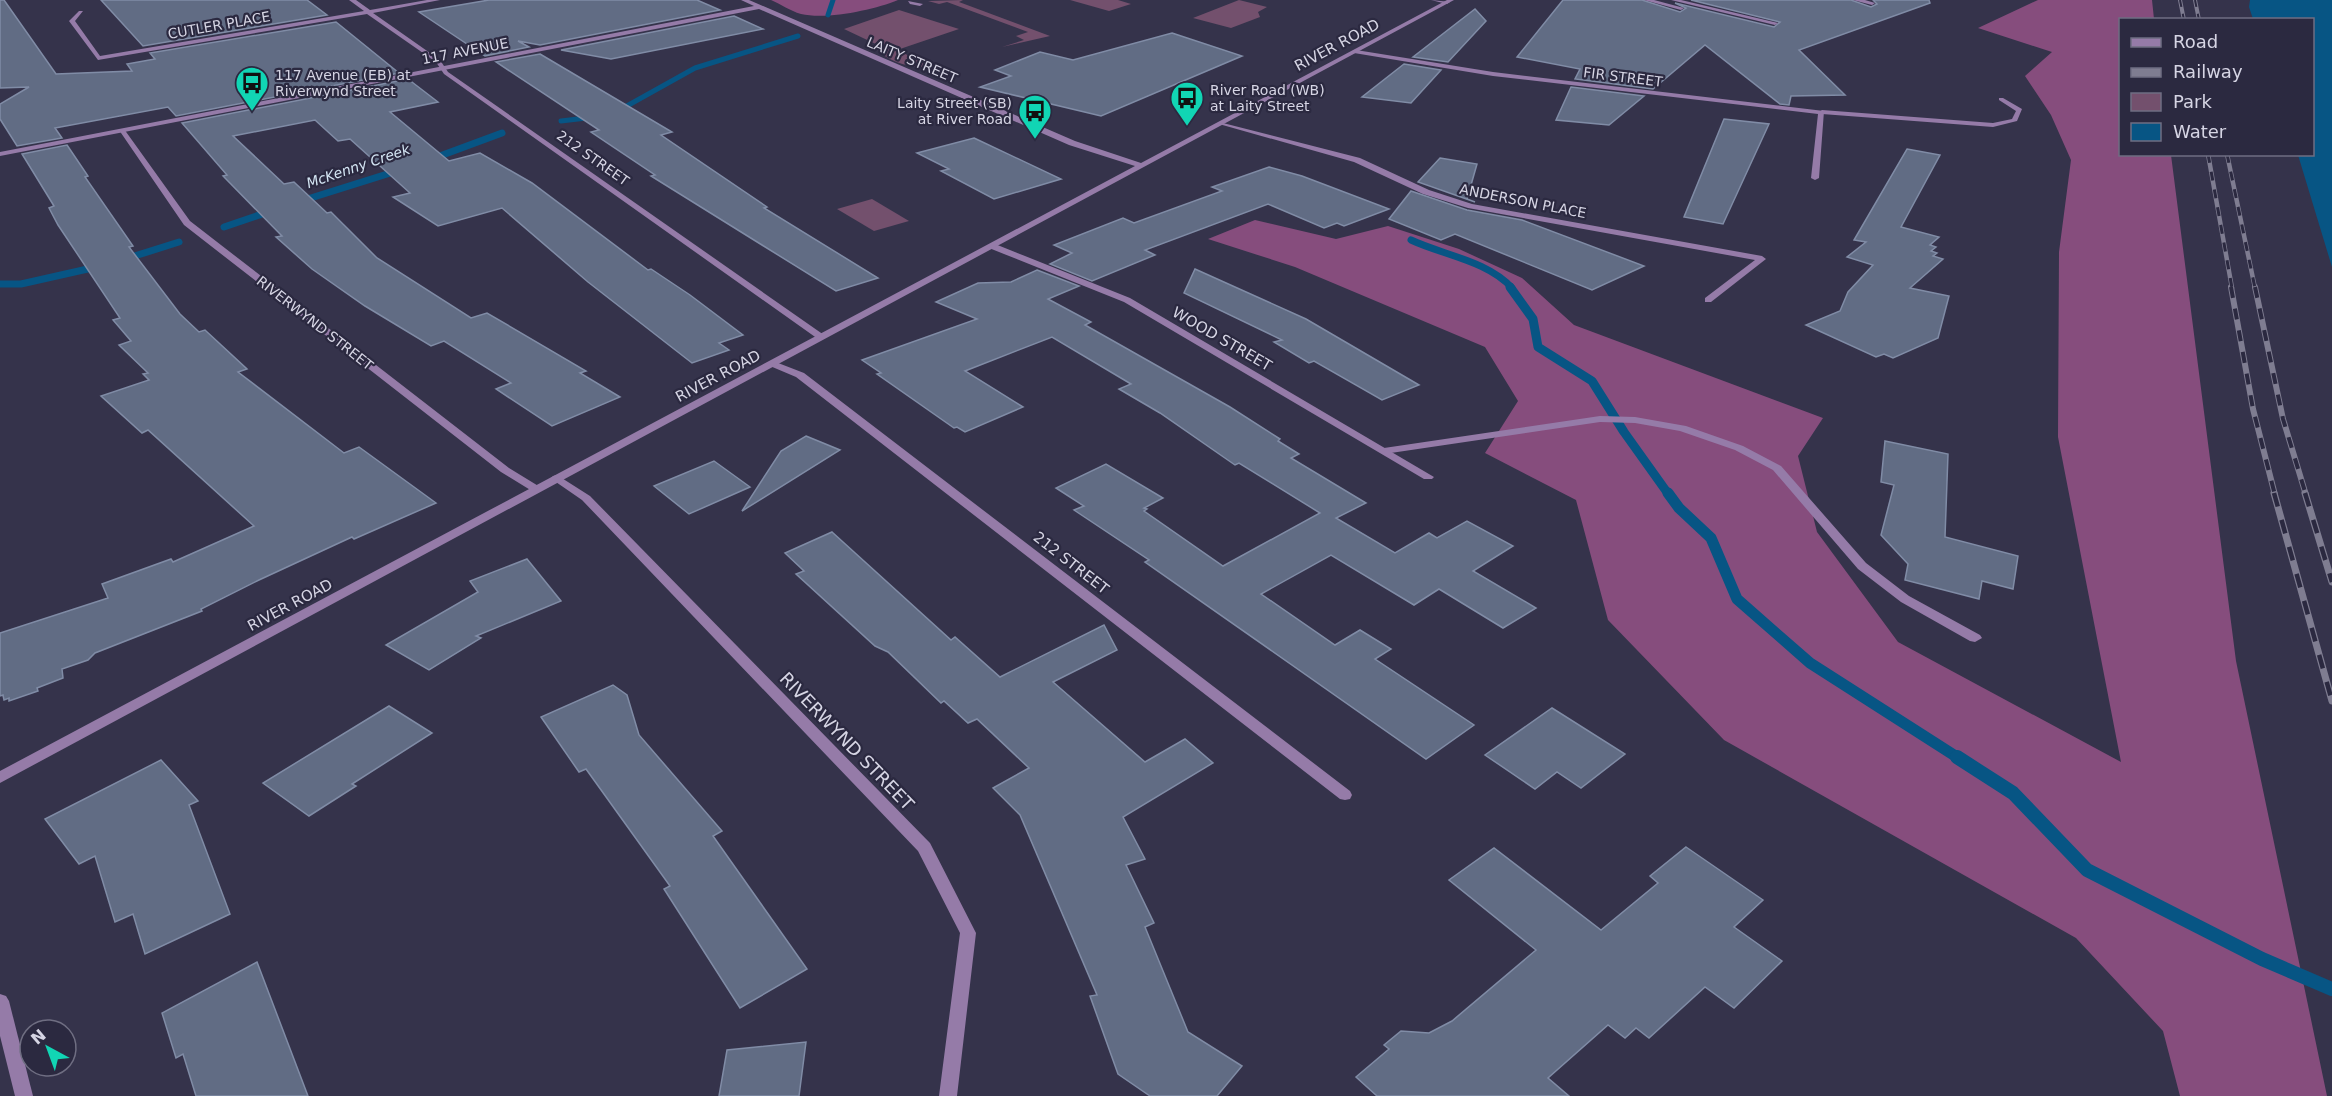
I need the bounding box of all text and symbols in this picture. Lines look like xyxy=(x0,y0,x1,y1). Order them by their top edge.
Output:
street label: CUTLER PLACE xyxy=(166,8,272,42)
street label: RIVER ROAD xyxy=(1291,15,1383,75)
legend xyxy=(2119,18,2314,156)
text: Road xyxy=(2173,31,2218,52)
street label: LAITY STREET xyxy=(864,34,960,86)
street label: 117 AVENUE xyxy=(420,35,510,67)
text: Railway xyxy=(2173,61,2243,82)
street label: FIR STREET xyxy=(1582,64,1664,90)
bus stop icon: 117 Avenue (EB) at Riverwynd Street xyxy=(234,65,270,112)
place label: 117 Avenue (EB) at Riverwynd Street xyxy=(275,67,411,99)
bus stop icon: River Road (WB) at Laity Street xyxy=(1169,80,1205,127)
place label: River Road (WB) at Laity Street xyxy=(1210,82,1325,114)
text: Park xyxy=(2173,91,2212,112)
bus stop icon: Laity Street (SB) at River Road xyxy=(1017,93,1053,140)
place label: Laity Street (SB) at River Road xyxy=(897,95,1012,127)
text: Water xyxy=(2173,121,2227,142)
street label: 212 STREET xyxy=(554,127,633,189)
water label: McKenny Creek xyxy=(304,140,413,191)
street label: ANDERSON PLACE xyxy=(1458,181,1588,221)
street label: RIVERWYND STREET xyxy=(254,273,377,374)
street label: WOOD STREET xyxy=(1169,303,1276,375)
street label: RIVER ROAD xyxy=(672,346,764,406)
street label: 212 STREET xyxy=(1030,528,1113,599)
street label: RIVER ROAD xyxy=(244,575,336,635)
street label: RIVERWYND STREET xyxy=(776,668,919,815)
north arrow xyxy=(18,1018,78,1078)
text: N xyxy=(27,1025,50,1049)

